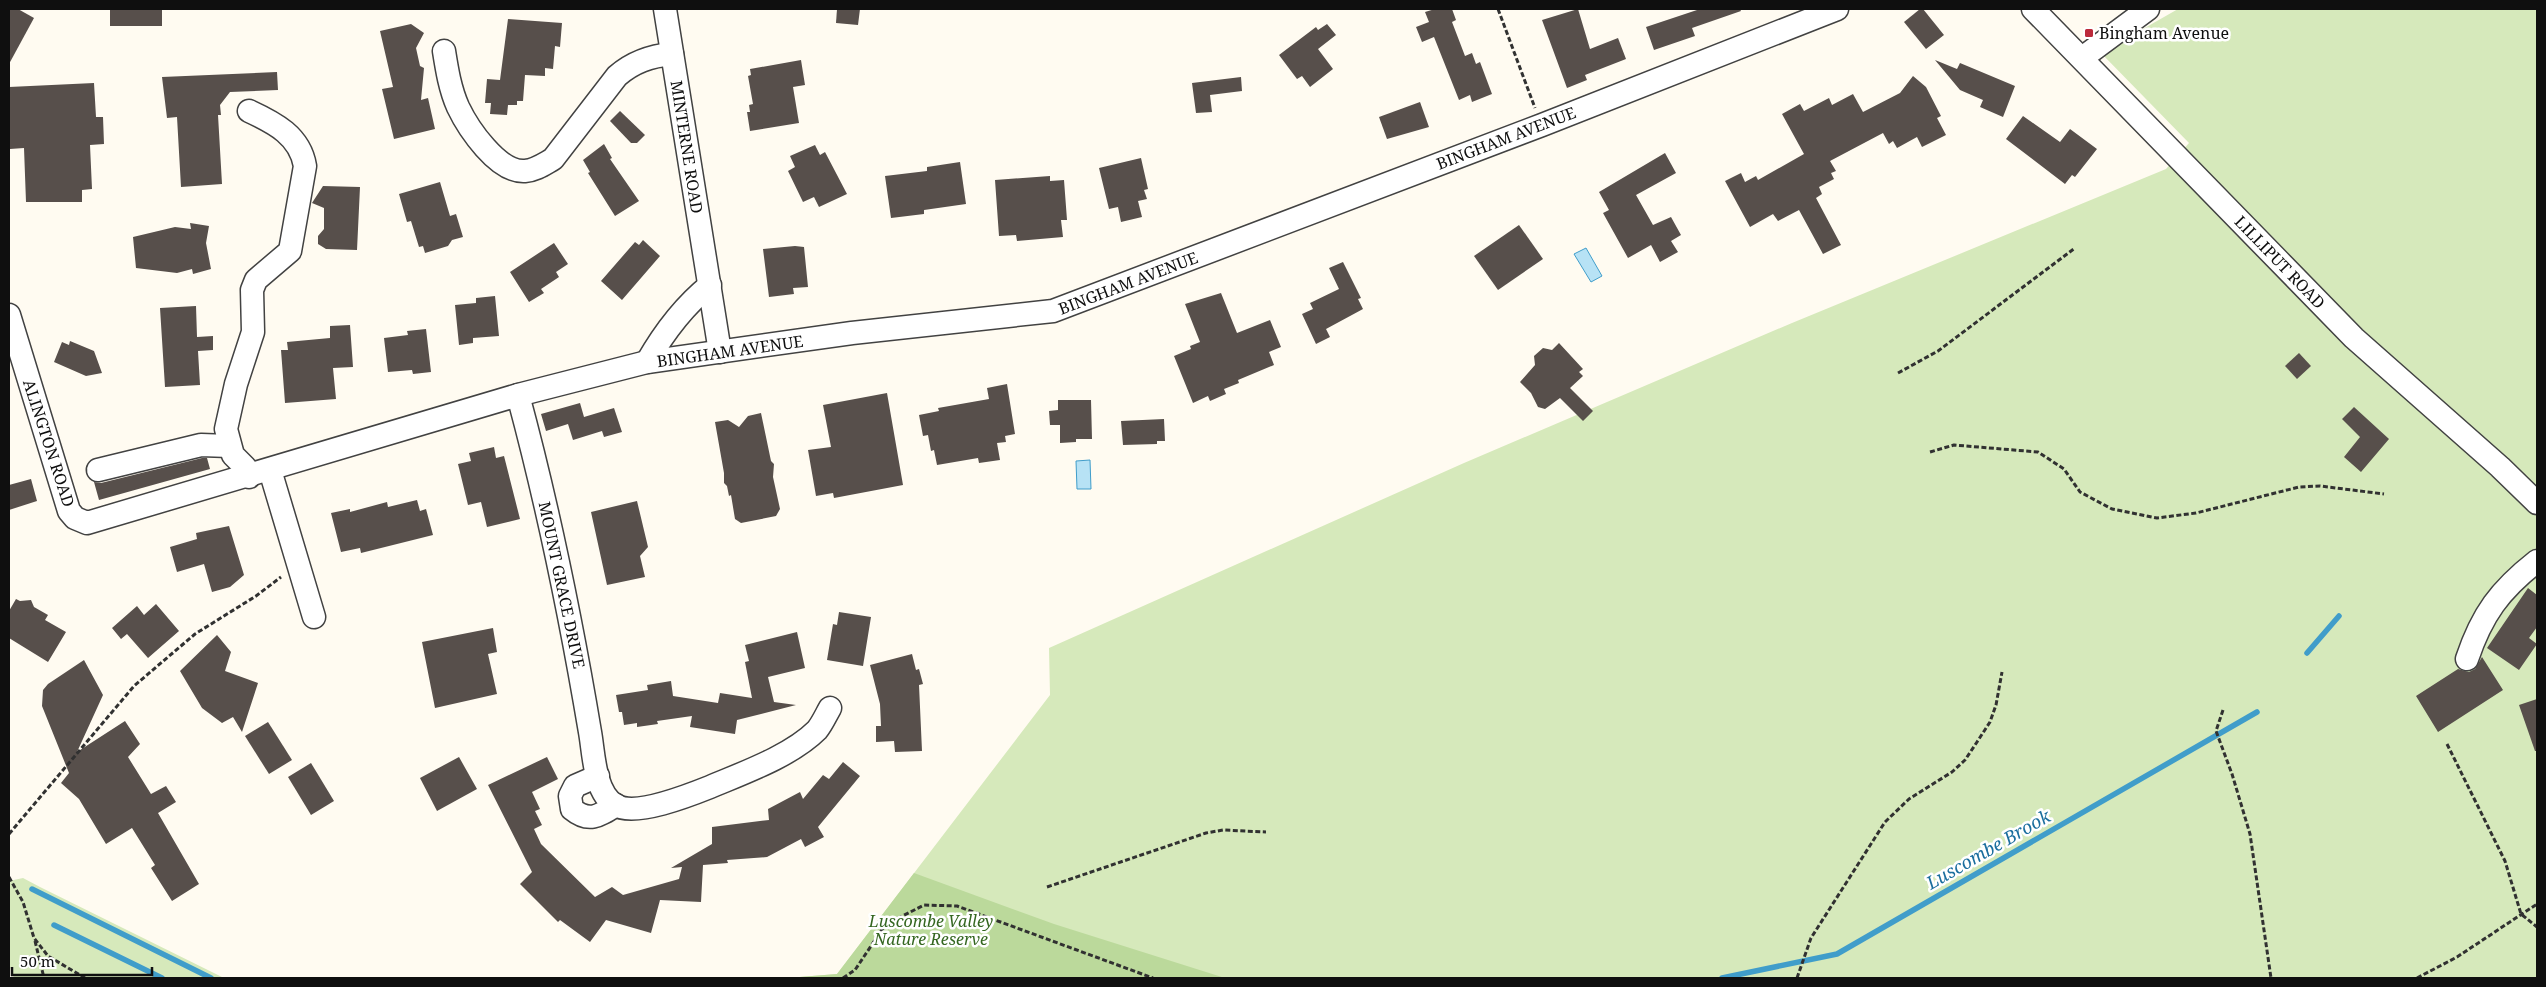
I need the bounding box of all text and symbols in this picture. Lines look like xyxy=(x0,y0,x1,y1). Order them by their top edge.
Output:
place label: Bingham Avenue xyxy=(2099,22,2229,44)
marker: Bingham Avenue xyxy=(2083,27,2095,39)
street label: MINTERNE ROAD xyxy=(666,79,708,215)
street label: BINGHAM AVENUE xyxy=(1433,101,1579,175)
street label: LILLIPUT ROAD xyxy=(2230,211,2330,313)
street label: BINGHAM AVENUE xyxy=(1055,246,1201,320)
street label: BINGHAM AVENUE xyxy=(655,330,805,372)
street label: ALINGTON ROAD xyxy=(18,376,80,510)
street label: MOUNT GRACE DRIVE xyxy=(534,500,590,671)
water label: Luscombe Brook xyxy=(1921,803,2055,895)
park label: Luscombe Valley Nature Reserve xyxy=(868,910,993,950)
scale bar xyxy=(12,944,152,976)
text: 50 m xyxy=(20,951,55,971)

